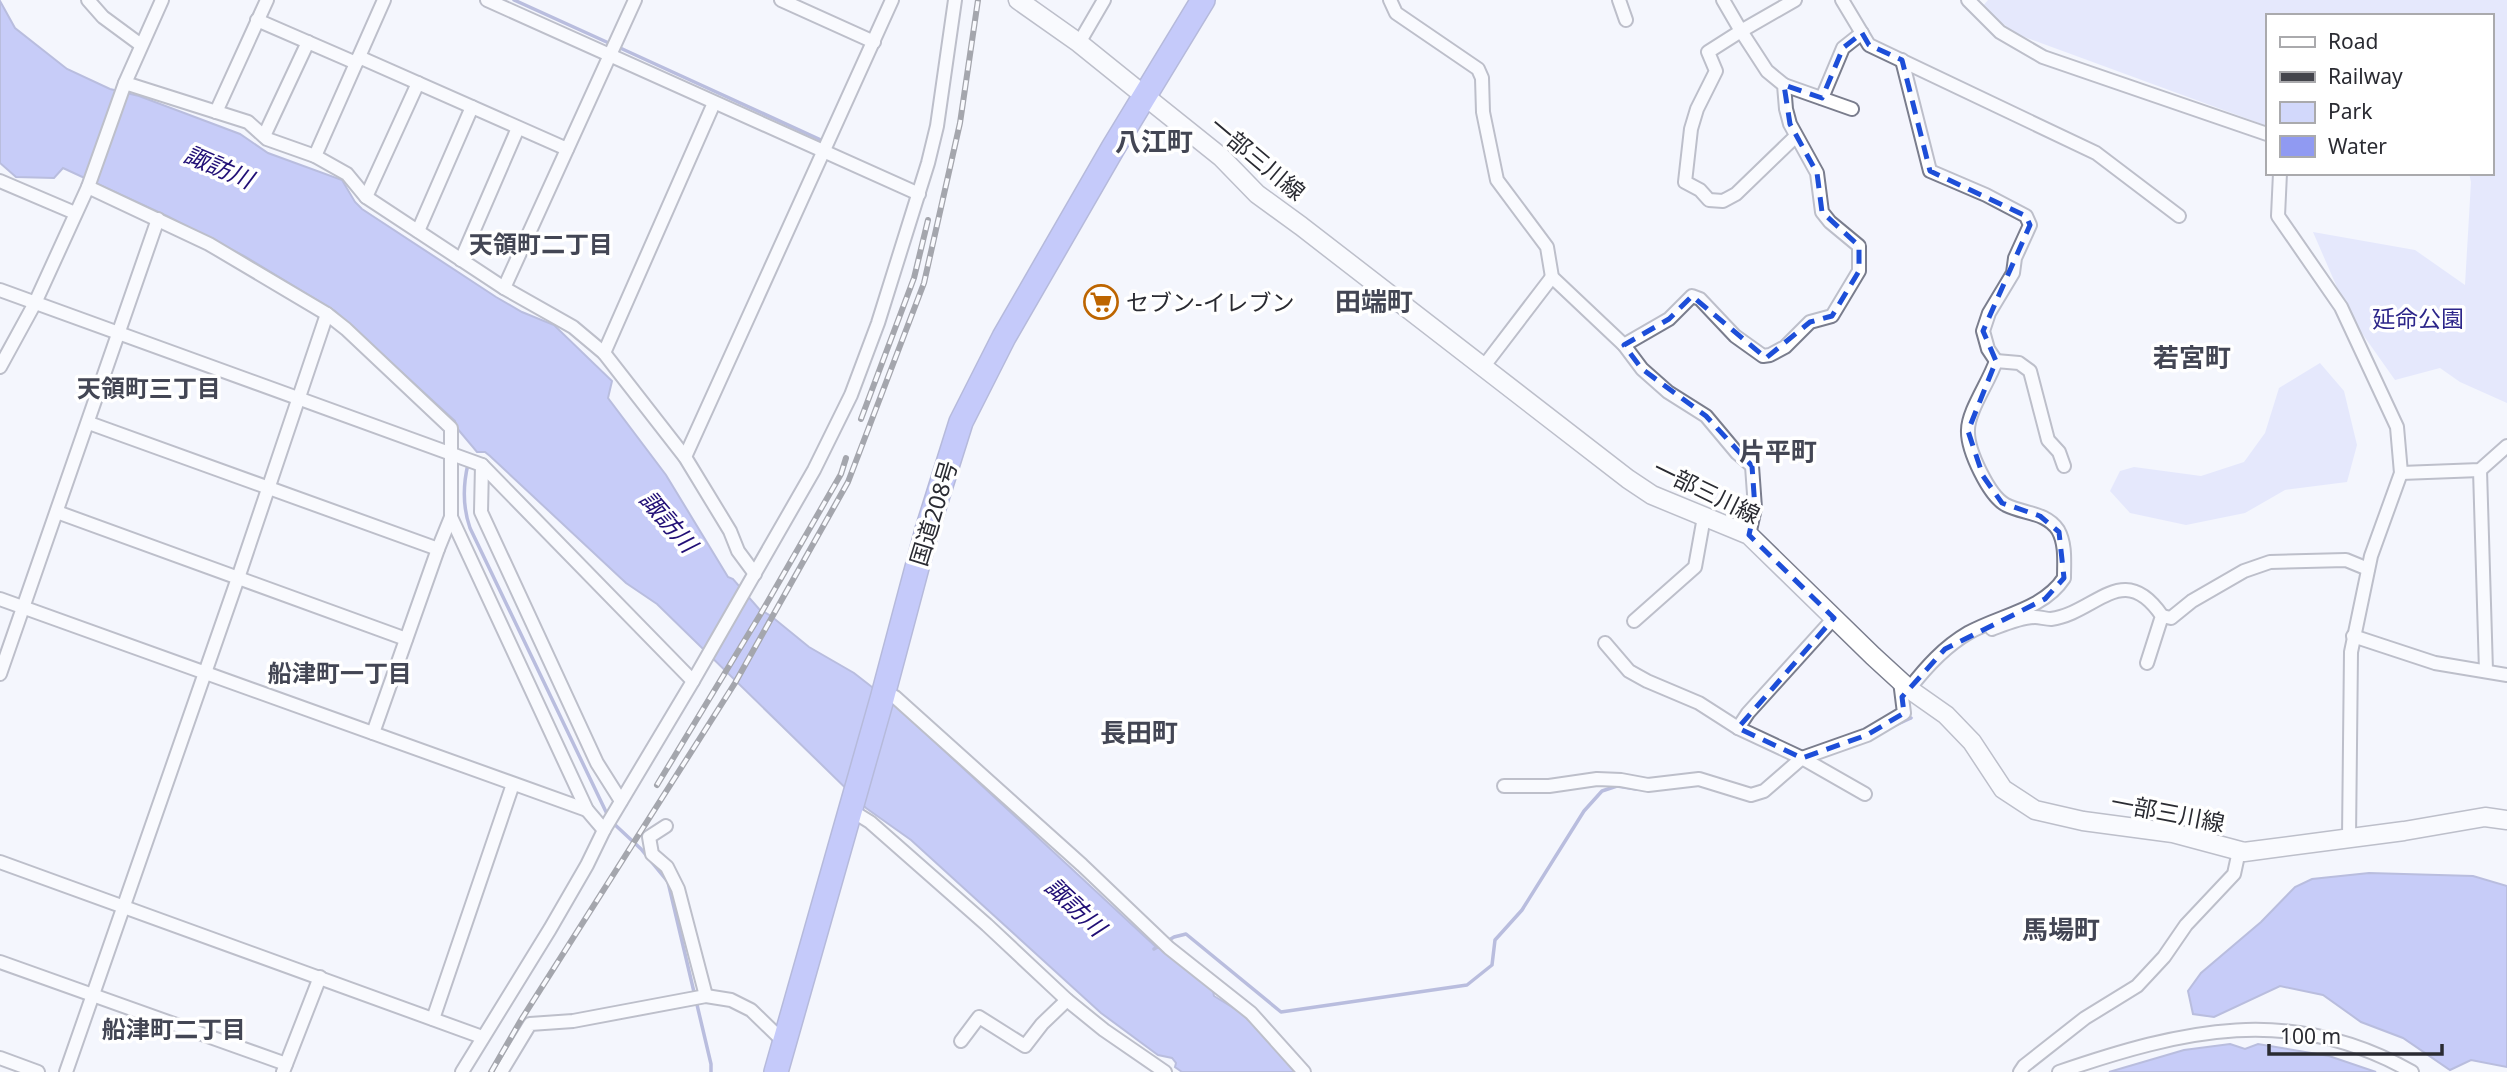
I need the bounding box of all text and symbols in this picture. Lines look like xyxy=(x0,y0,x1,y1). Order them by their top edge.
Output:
legend xyxy=(2266,14,2493,175)
text: Road xyxy=(2328,27,2378,55)
text: Railway xyxy=(2328,62,2403,90)
text: Park xyxy=(2328,97,2373,125)
street label: 一部三川線 xyxy=(1204,109,1312,207)
district label: 八江町 xyxy=(1115,123,1193,159)
text: Water xyxy=(2328,132,2387,160)
water label: 諏訪川 xyxy=(179,137,261,196)
district label: 天領町二丁目 xyxy=(469,227,613,260)
supermarket icon: セブン-イレブン xyxy=(1082,283,1120,321)
district label: 田端町 xyxy=(1335,283,1413,319)
place label: セブン-イレブン xyxy=(1126,286,1294,318)
park label: 延命公園 xyxy=(2372,302,2464,334)
district label: 若宮町 xyxy=(2153,339,2231,375)
district label: 天領町三丁目 xyxy=(77,371,221,404)
district label: 片平町 xyxy=(1739,433,1817,469)
street label: 一部三川線 xyxy=(1648,451,1766,531)
street label: 国道208号 xyxy=(902,456,964,570)
water label: 諏訪川 xyxy=(633,483,707,561)
district label: 船津町一丁目 xyxy=(268,656,412,689)
district label: 長田町 xyxy=(1100,714,1178,750)
street label: 一部三川線 xyxy=(2109,785,2227,839)
water label: 諏訪川 xyxy=(1038,869,1116,945)
district label: 馬場町 xyxy=(2022,911,2100,947)
district label: 船津町二丁目 xyxy=(102,1012,246,1045)
scale bar xyxy=(2269,1012,2442,1056)
text: 100 m xyxy=(2280,1022,2341,1050)

